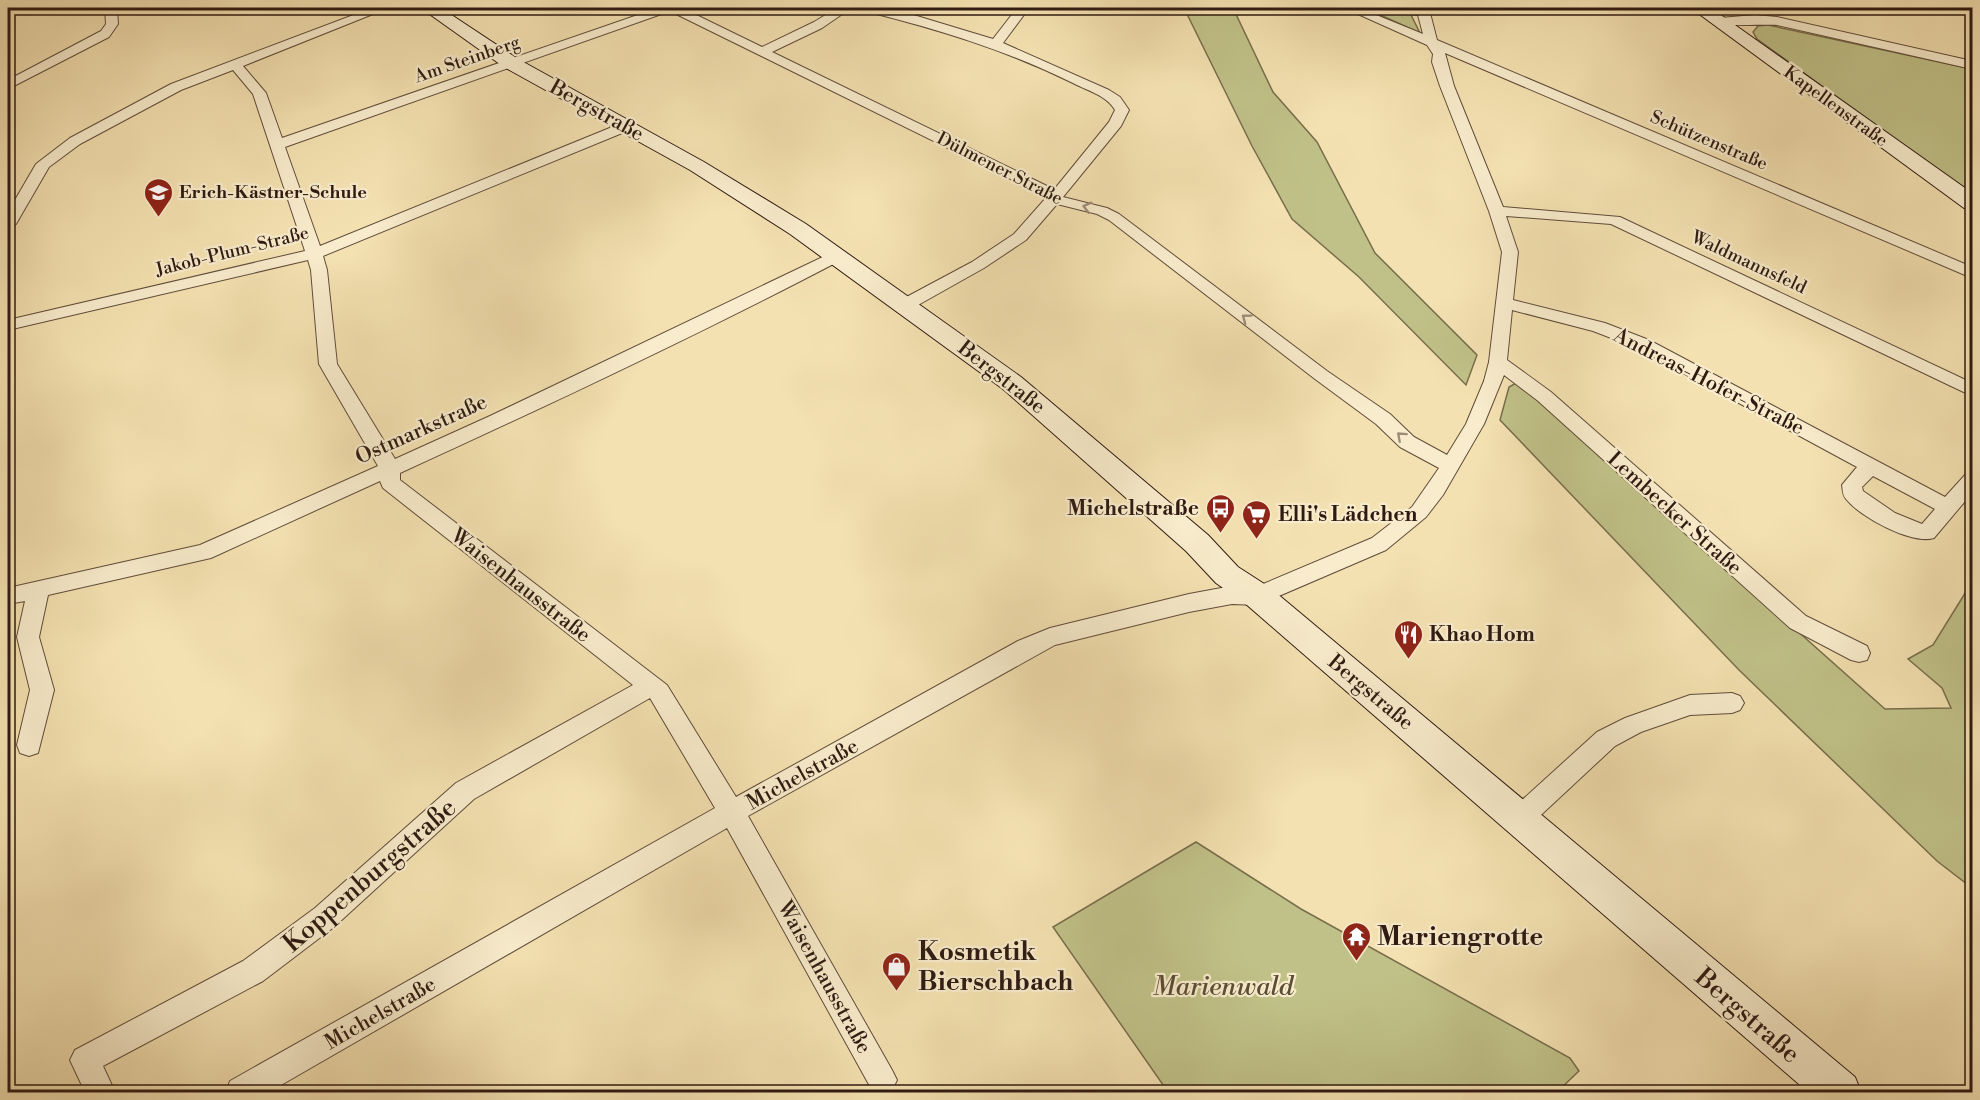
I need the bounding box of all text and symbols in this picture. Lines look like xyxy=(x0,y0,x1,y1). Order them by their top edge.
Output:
street label: Am Steinberg xyxy=(410,30,524,89)
street label: Kapellenstraße xyxy=(1779,61,1892,152)
street label: Bergstraße xyxy=(544,74,648,147)
street label: Schützenstraße xyxy=(1647,105,1771,176)
street label: Dülmener Straße xyxy=(933,127,1067,210)
school or university icon: Erich-Kästner-Schule xyxy=(142,176,174,218)
place label: Erich-Kästner-Schule xyxy=(179,181,367,204)
one-way arrow xyxy=(1082,202,1092,215)
street label: Jakob-Plum-Straße xyxy=(152,221,311,282)
street label: Waldmannsfeld xyxy=(1686,225,1811,300)
one-way arrow xyxy=(1242,315,1253,326)
street label: Andreas-Hofer-Straße xyxy=(1608,322,1808,441)
street label: Bergstraße xyxy=(952,335,1050,420)
street label: Ostmarkstraße xyxy=(351,389,491,471)
one-way arrow xyxy=(1397,432,1408,443)
street label: Lembecker Straße xyxy=(1602,446,1747,581)
bus stop icon: Michelstraße xyxy=(1204,492,1236,534)
place label: Michelstraße xyxy=(1067,496,1199,522)
supermarket icon: Elli's Lädchen xyxy=(1241,498,1273,540)
place label: Elli's Lädchen xyxy=(1278,502,1418,528)
street label: Waisenhausstraße xyxy=(444,522,596,649)
restaurant icon: Khao Hom xyxy=(1392,618,1424,660)
place label: Khao Hom xyxy=(1429,622,1535,648)
street label: Bergstraße xyxy=(1321,649,1419,736)
street label: Michelstraße xyxy=(742,733,863,816)
street label: Koppenburgstraße xyxy=(277,792,463,960)
street label: Waisenhausstraße xyxy=(771,896,877,1058)
temple icon: Mariengrotte xyxy=(1340,920,1372,962)
place label: Mariengrotte xyxy=(1377,921,1543,953)
place label: Kosmetik Bierschbach xyxy=(918,936,1073,998)
shop icon: Kosmetik Bierschbach xyxy=(881,950,913,992)
street label: Bergstraße xyxy=(1688,961,1806,1070)
park label: Marienwald xyxy=(1153,971,1295,1003)
street label: Michelstraße xyxy=(320,972,441,1056)

